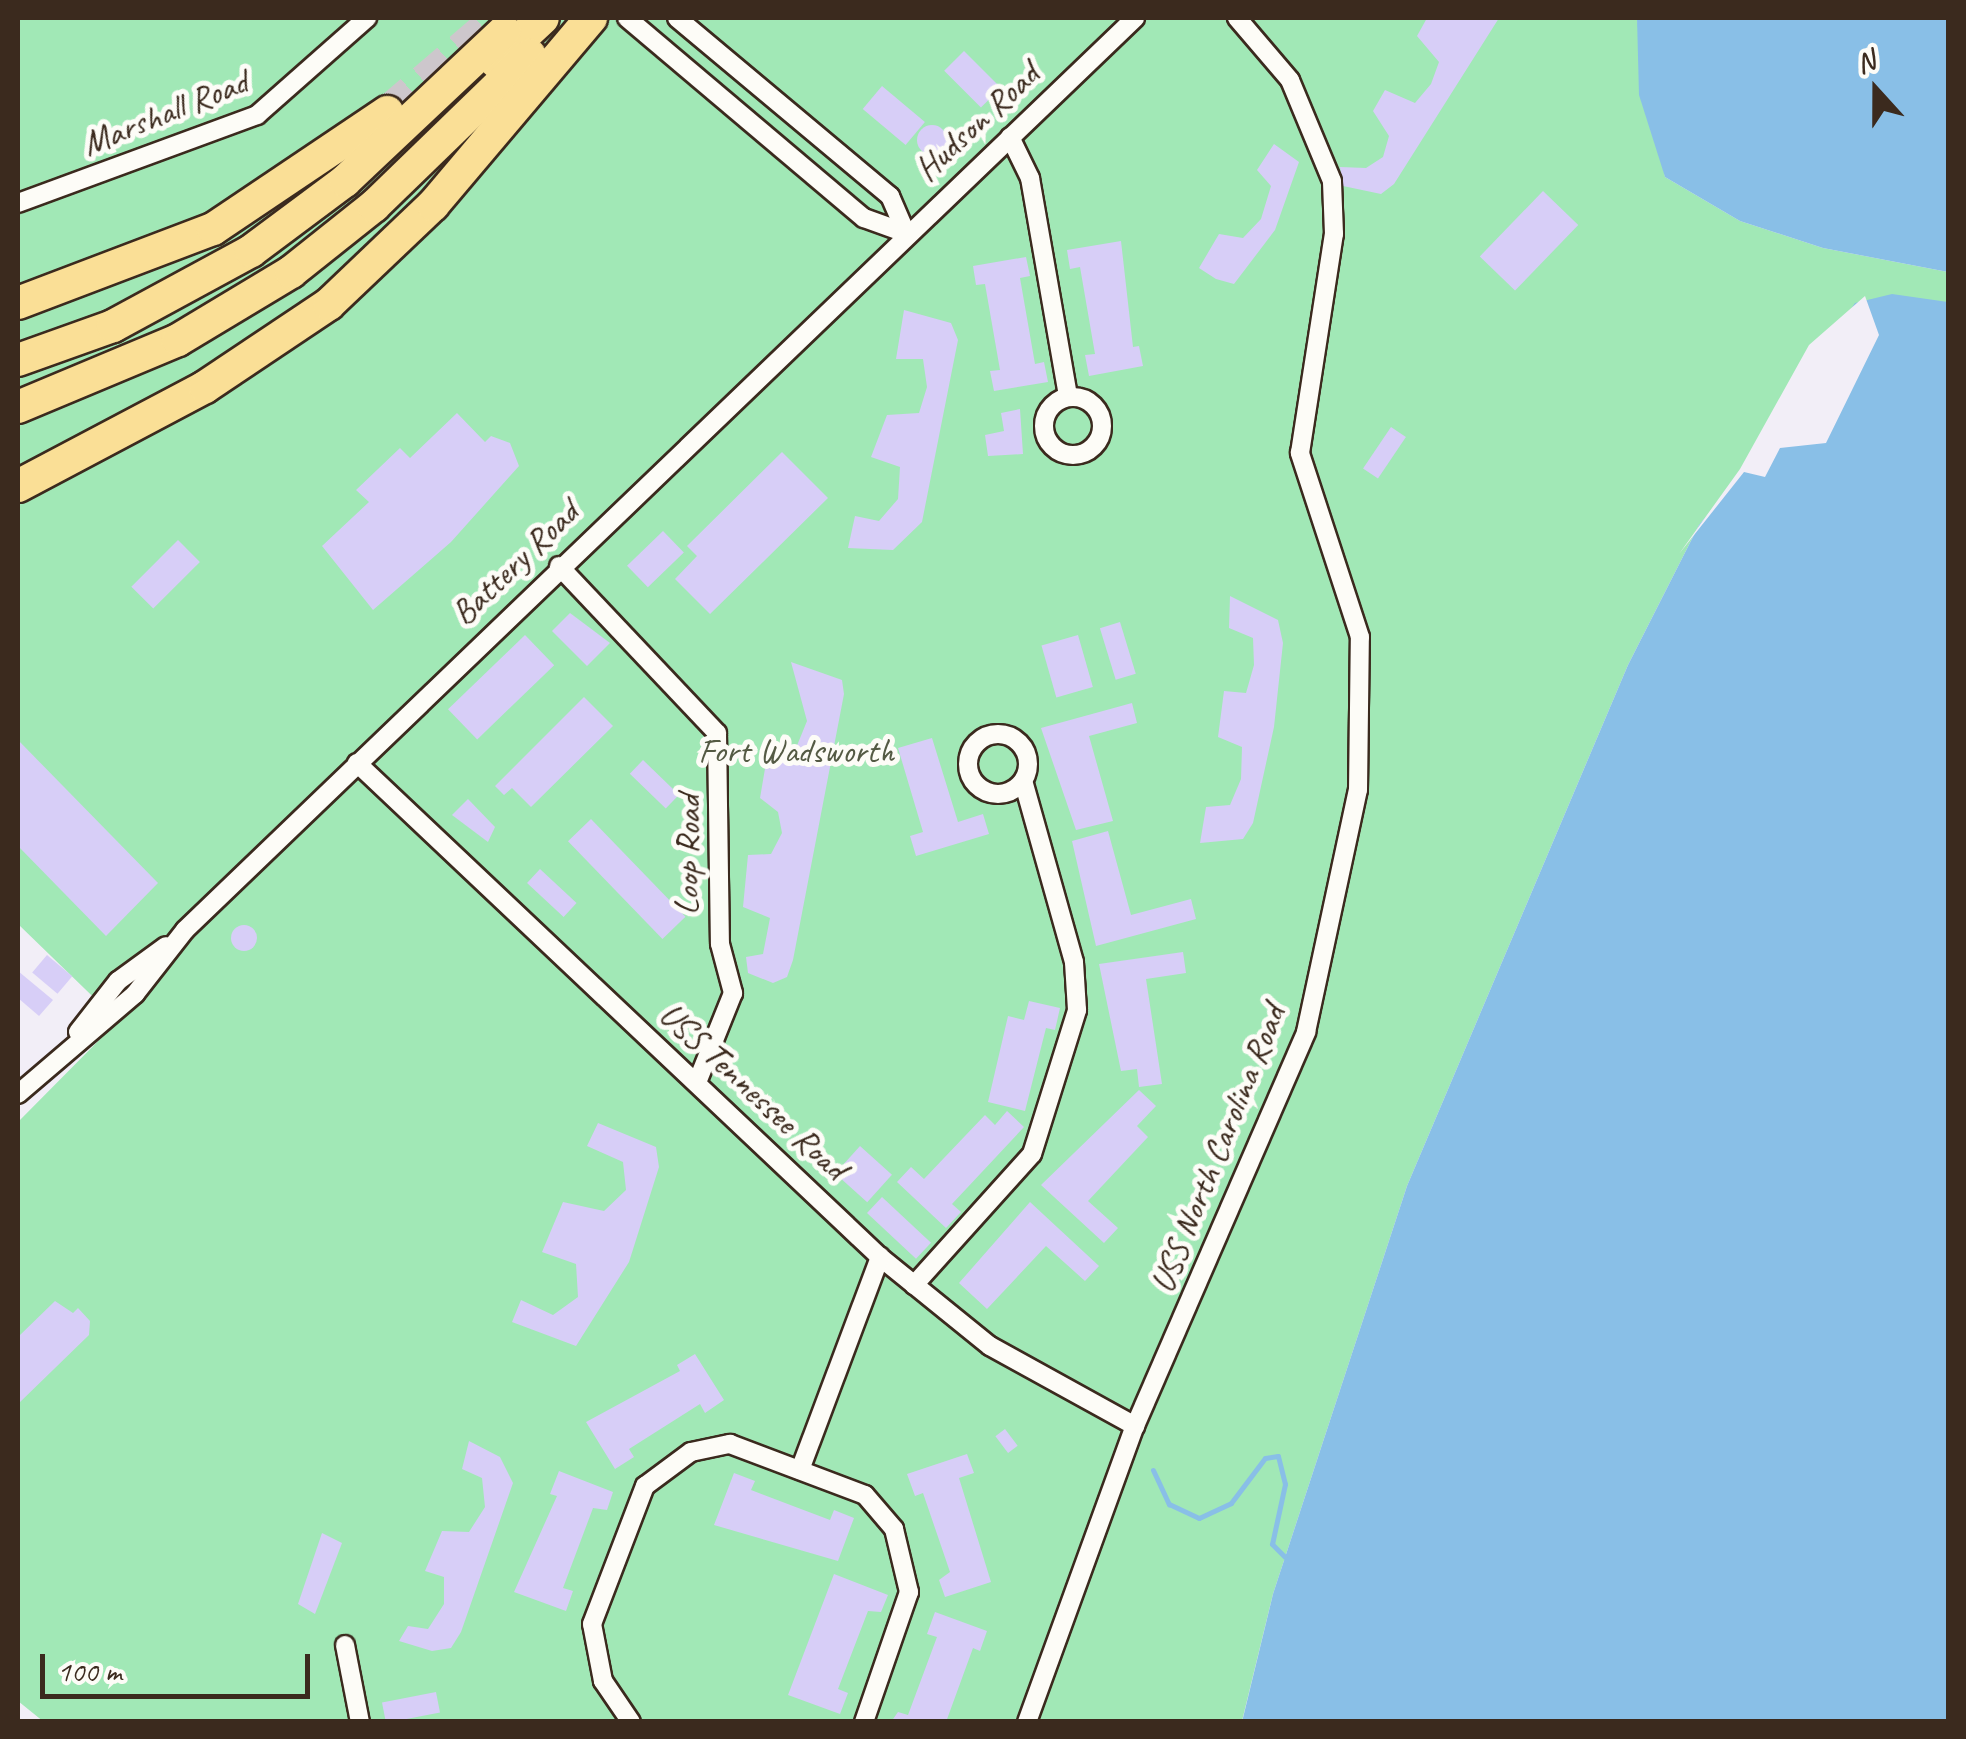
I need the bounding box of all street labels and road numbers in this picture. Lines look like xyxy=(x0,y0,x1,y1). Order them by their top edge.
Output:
street label: Hudson Road xyxy=(907,54,1047,190)
street label: Marshall Road xyxy=(77,61,253,165)
street label: Battery Road xyxy=(443,492,587,634)
street label: Loop Road xyxy=(666,795,710,915)
street label: USS Tennessee Road xyxy=(651,994,855,1188)
street label: USS North Carolina Road xyxy=(1141,998,1295,1300)

